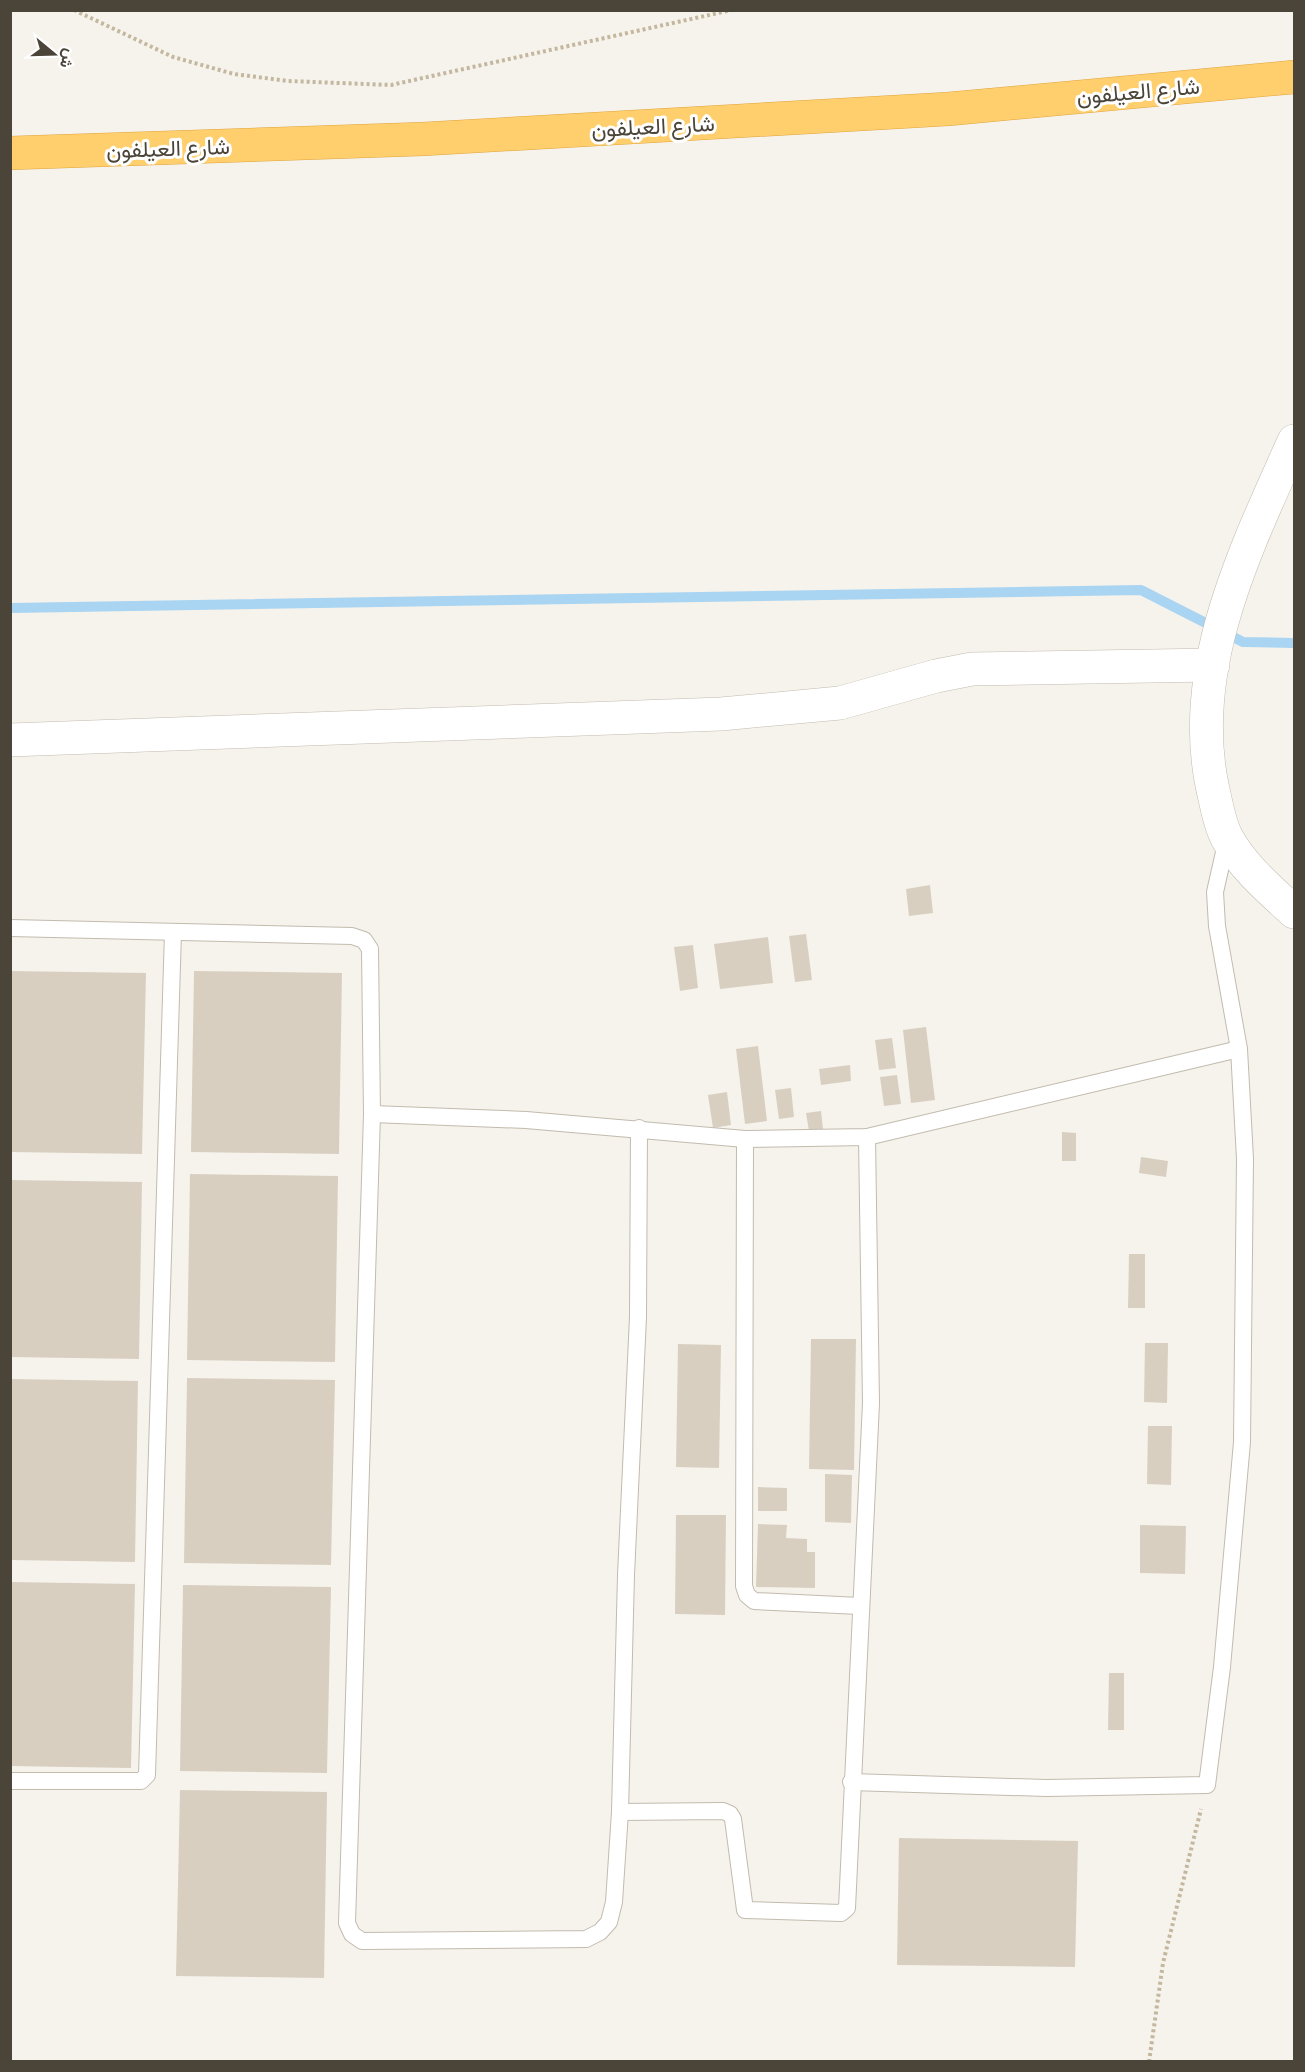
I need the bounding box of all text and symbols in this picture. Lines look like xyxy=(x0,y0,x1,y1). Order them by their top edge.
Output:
north arrow xyxy=(24,24,84,84)
text: ش xyxy=(56,47,81,71)
street label: شارع العيلفون xyxy=(1075,72,1201,111)
street label: شارع العيلفون xyxy=(591,109,715,144)
street label: شارع العيلفون xyxy=(106,132,230,165)

